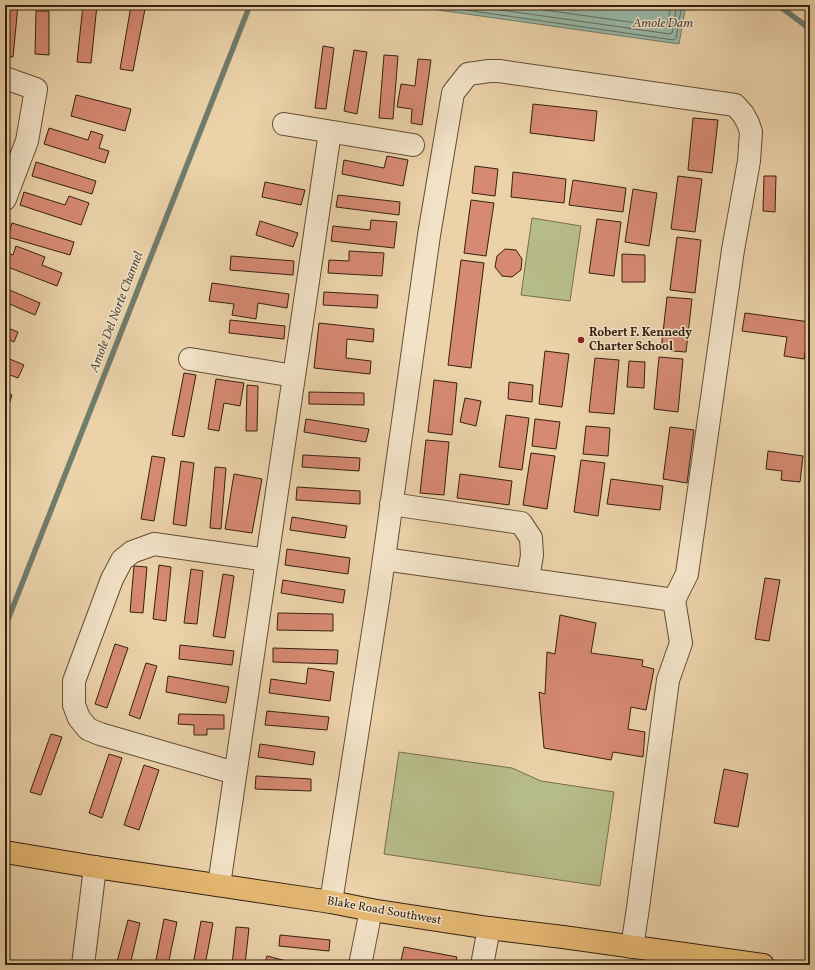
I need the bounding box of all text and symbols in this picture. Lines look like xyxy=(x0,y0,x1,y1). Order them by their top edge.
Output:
water label: Amole Dam xyxy=(632,15,693,33)
water label: Amole Del Norte Channel xyxy=(85,249,149,376)
place label: Robert F. Kennedy Charter School xyxy=(589,325,692,355)
marker: Robert F. Kennedy Charter School xyxy=(576,335,586,345)
street label: Blake Road Southwest xyxy=(326,893,442,929)

